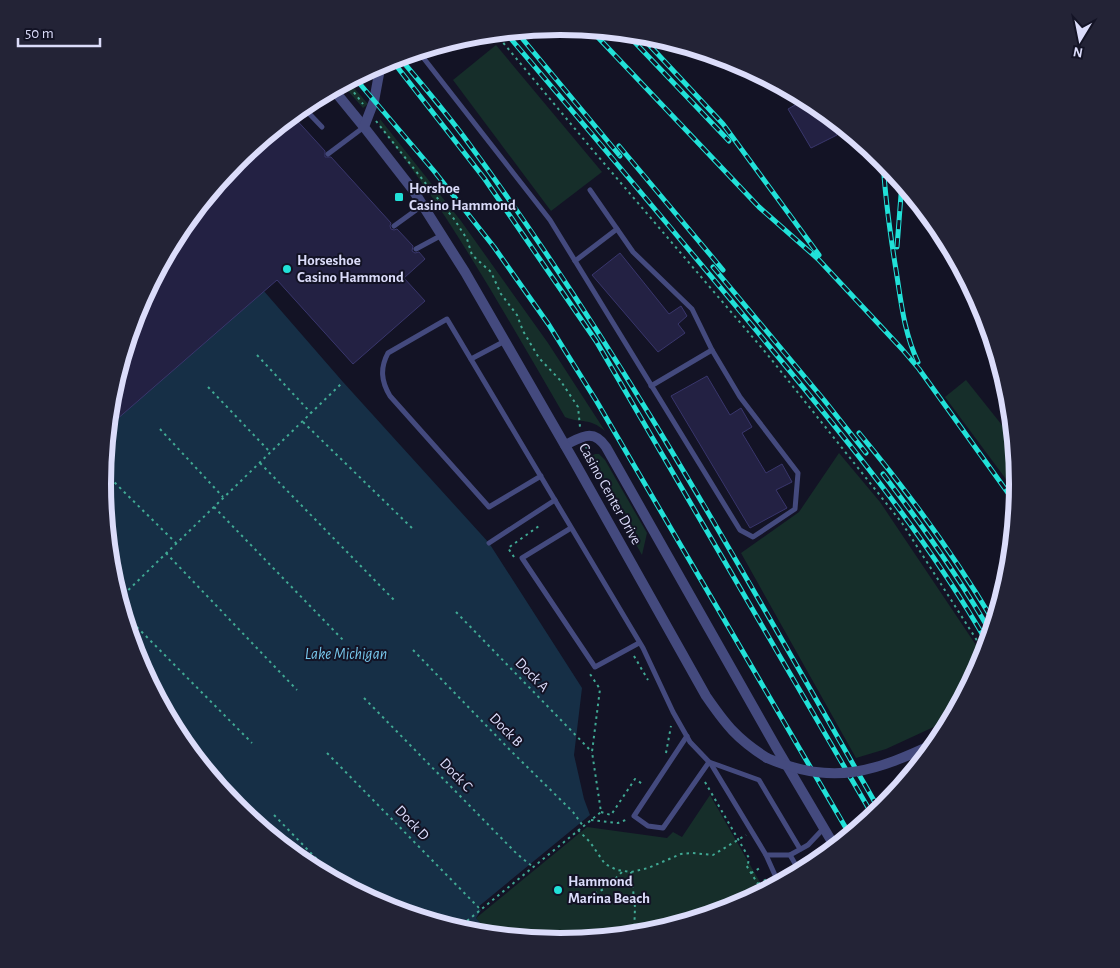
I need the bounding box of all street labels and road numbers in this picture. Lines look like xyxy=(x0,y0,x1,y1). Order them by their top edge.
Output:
street label: Casino Center Drive xyxy=(576,441,644,547)
street label: Dock A xyxy=(512,655,552,695)
street label: Dock B xyxy=(487,710,525,750)
street label: Dock C xyxy=(437,755,475,795)
street label: Dock D xyxy=(392,803,432,843)

